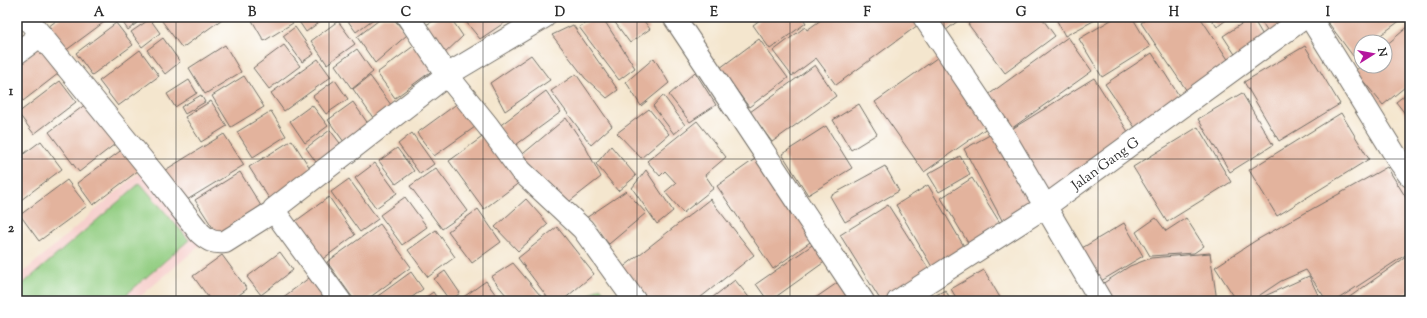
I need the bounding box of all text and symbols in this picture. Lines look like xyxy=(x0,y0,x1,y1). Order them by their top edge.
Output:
text: A xyxy=(94,4,105,22)
text: B xyxy=(248,4,257,22)
text: C xyxy=(401,4,411,22)
text: D xyxy=(555,4,565,22)
text: E xyxy=(710,4,718,22)
text: F xyxy=(863,4,871,22)
text: G xyxy=(1016,4,1027,22)
text: H xyxy=(1169,4,1180,22)
text: I xyxy=(1326,4,1331,22)
north arrow xyxy=(1353,34,1393,74)
text: N xyxy=(1373,45,1391,58)
text: 1 xyxy=(9,83,14,101)
street label: Jalan Gang G xyxy=(1067,133,1145,197)
text: 2 xyxy=(8,220,15,238)

